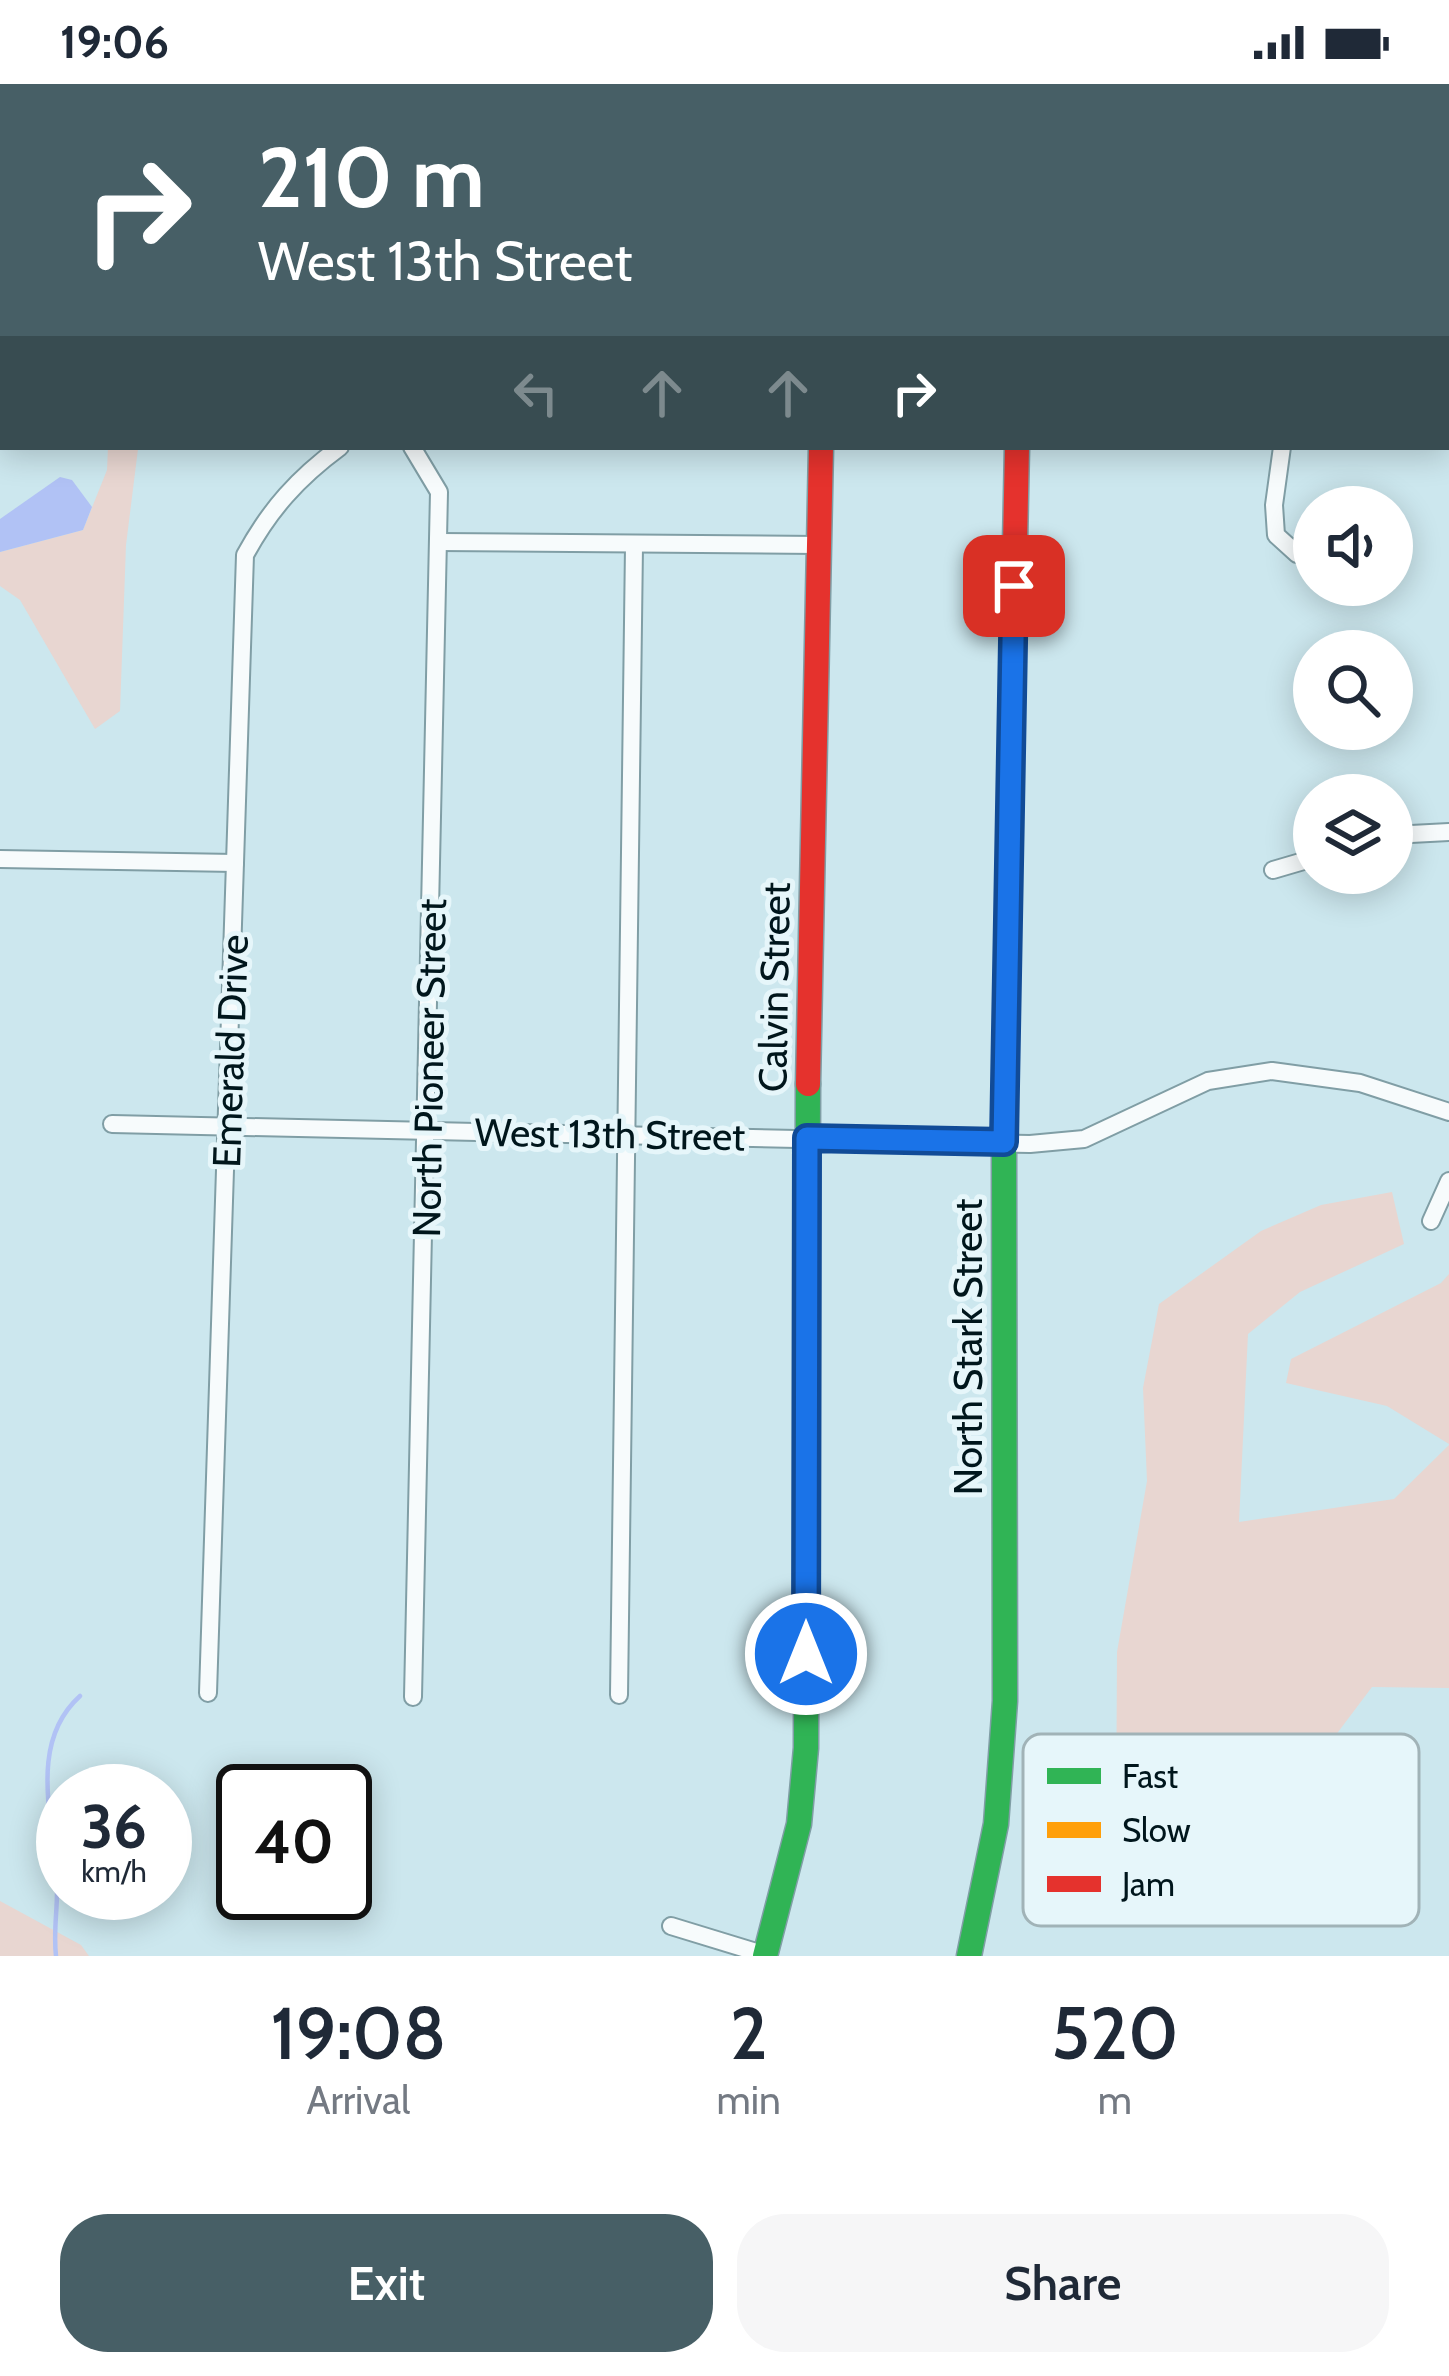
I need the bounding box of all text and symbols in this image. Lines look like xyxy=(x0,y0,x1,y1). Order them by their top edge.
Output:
text: 19:06 xyxy=(60,15,169,69)
text: 210 m xyxy=(258,126,485,228)
icon: right xyxy=(60,132,216,288)
text: West 13th Street xyxy=(258,228,633,294)
icon: left xyxy=(503,360,569,426)
icon: ahead xyxy=(629,360,695,426)
icon: ahead xyxy=(755,360,821,426)
icon: right xyxy=(881,360,947,426)
map controls xyxy=(1293,486,1413,894)
button: sound xyxy=(1293,486,1413,606)
pin xyxy=(963,535,1065,637)
icon: arrive xyxy=(981,553,1047,619)
button: search xyxy=(1293,630,1413,750)
button: layers xyxy=(1293,774,1413,894)
street label: Calvin Street xyxy=(748,882,800,1092)
street label: North Pioneer Street xyxy=(402,898,456,1238)
street label: Emerald Drive xyxy=(202,934,258,1168)
street label: West 13th Street xyxy=(474,1108,746,1160)
street label: North Stark Street xyxy=(944,1199,992,1495)
position arrow xyxy=(743,1591,869,1717)
legend xyxy=(1023,1734,1419,1926)
text: Fast xyxy=(1122,1756,1178,1796)
speed limit sign: 40 xyxy=(216,1764,372,1920)
text: 36 xyxy=(81,1790,147,1863)
text: Slow xyxy=(1122,1810,1191,1850)
text: km/h xyxy=(81,1853,147,1890)
text: Jam xyxy=(1121,1864,1175,1904)
text: 19:08 xyxy=(270,1990,446,2077)
text: 2 xyxy=(730,1990,768,2077)
text: 520 xyxy=(1051,1990,1179,2077)
text: Arrival xyxy=(306,2076,410,2124)
text: min xyxy=(717,2076,781,2124)
text: m xyxy=(1098,2076,1132,2124)
button: Exit xyxy=(60,2214,713,2352)
button: Share xyxy=(737,2214,1389,2352)

